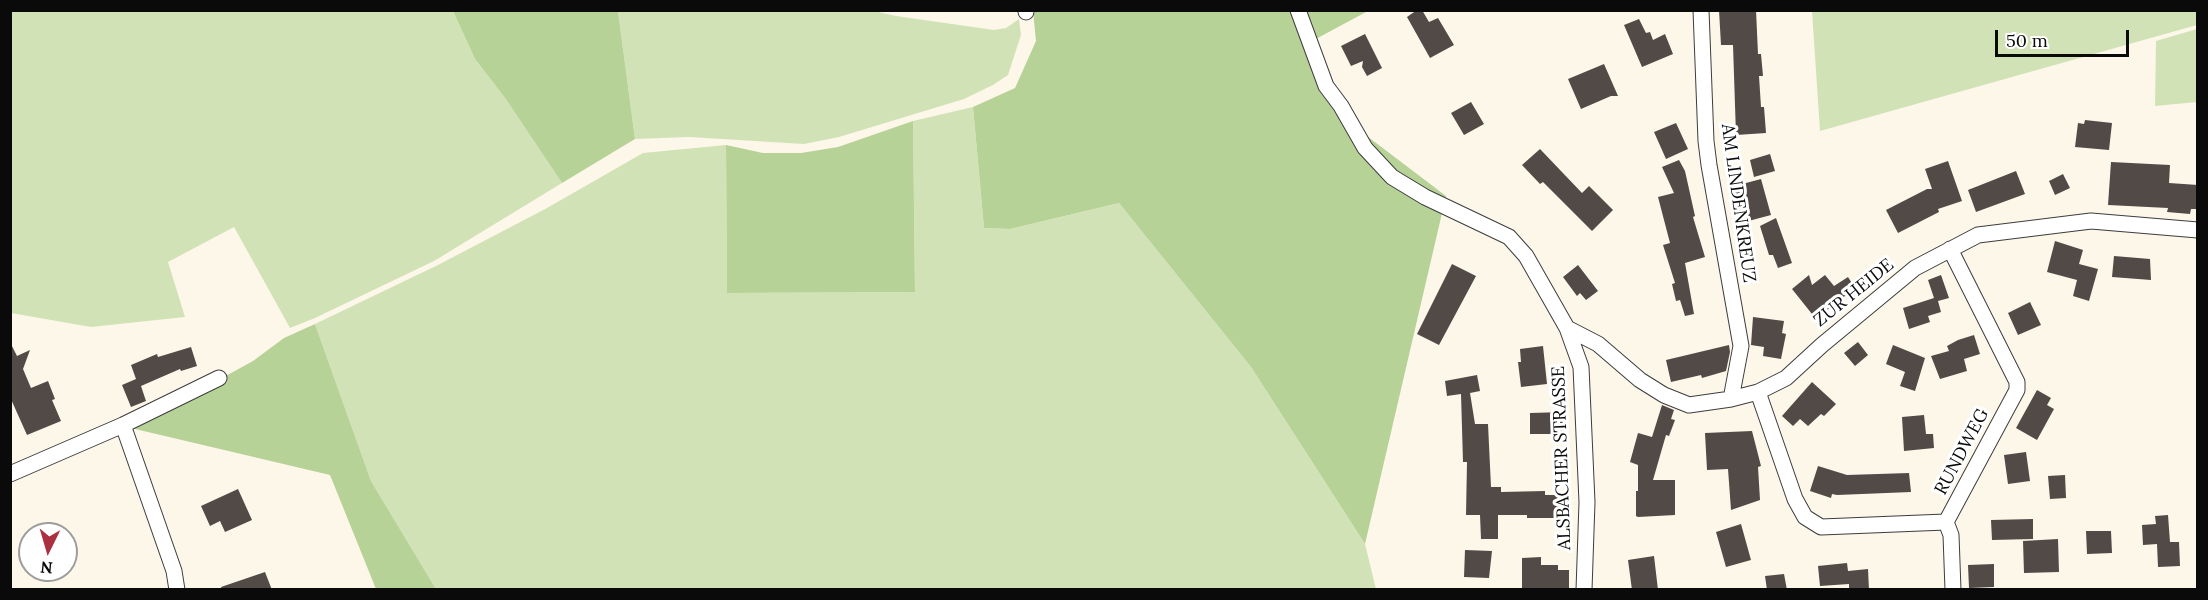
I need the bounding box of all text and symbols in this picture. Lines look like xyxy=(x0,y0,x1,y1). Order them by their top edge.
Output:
scale bar xyxy=(1998,18,2132,56)
text: 50 m xyxy=(2006,29,2048,52)
street label: AM LINDENKREUZ xyxy=(1716,122,1760,284)
street label: ZUR HEIDE xyxy=(1810,254,1898,332)
street label: ALSBACHER STRASSE xyxy=(1548,366,1576,550)
street label: RUNDWEG xyxy=(1930,405,1994,499)
north arrow xyxy=(18,522,78,582)
text: N xyxy=(40,557,54,578)

